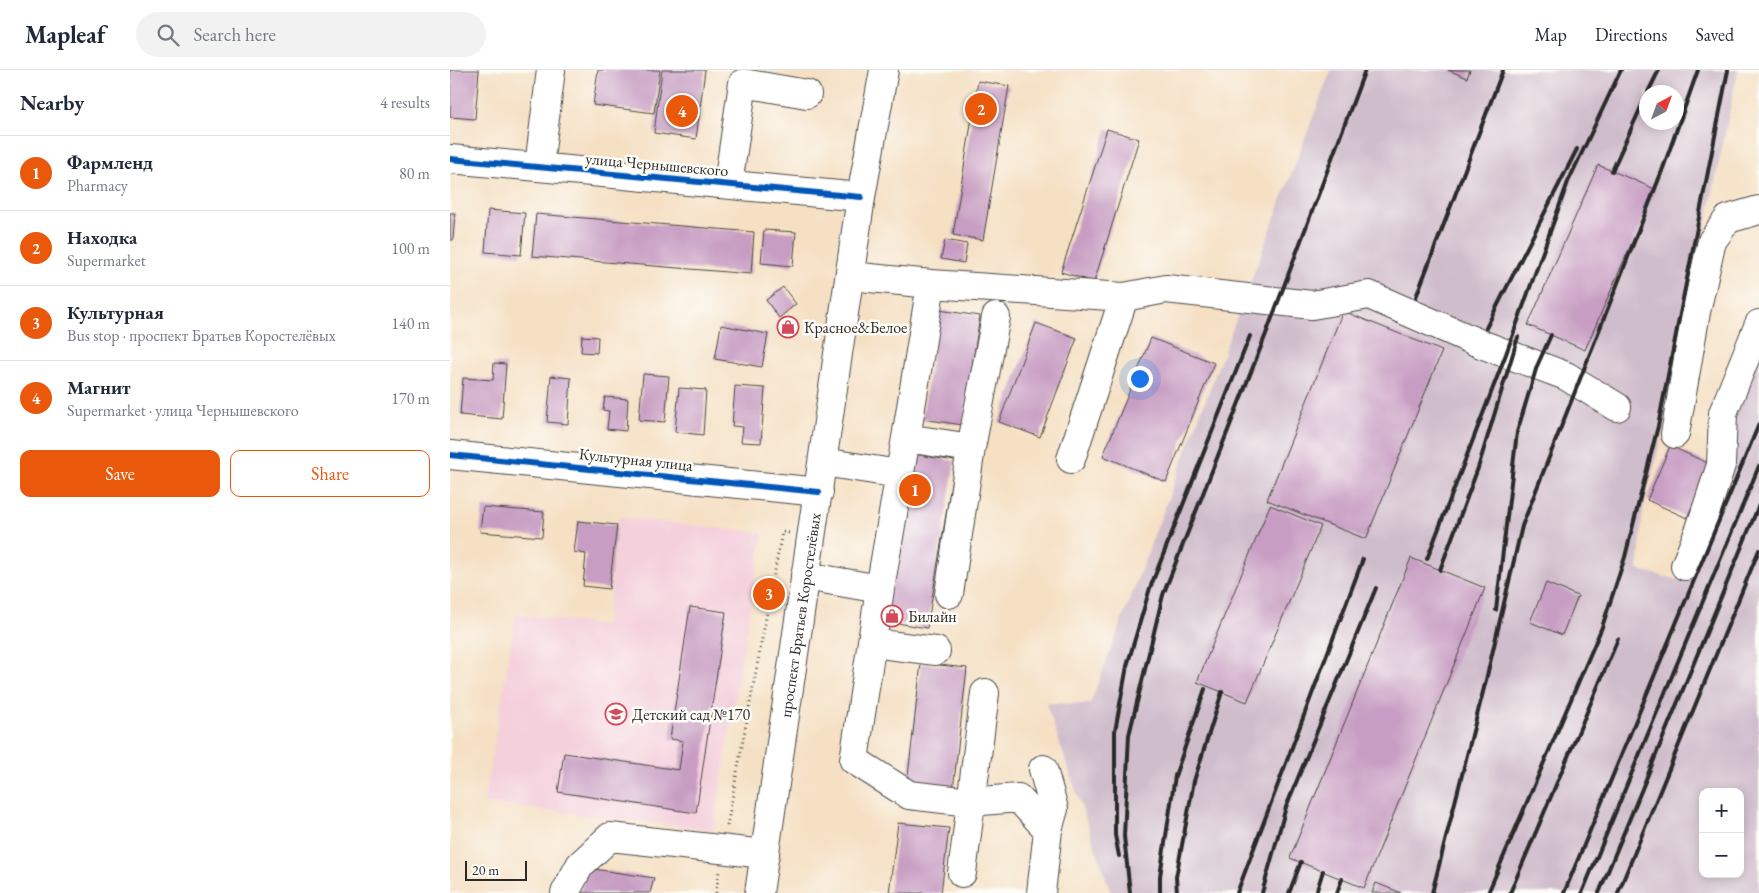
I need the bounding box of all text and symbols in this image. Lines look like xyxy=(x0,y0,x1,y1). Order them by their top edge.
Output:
search box xyxy=(136,12,486,57)
text: Mapleaf xyxy=(25,19,106,50)
icon: search xyxy=(154,21,182,49)
text: Search here xyxy=(194,22,276,47)
text: Map xyxy=(1535,23,1567,46)
text: Directions xyxy=(1595,23,1667,46)
text: Saved xyxy=(1695,23,1734,46)
north arrow xyxy=(1639,85,1684,130)
text: Nearby xyxy=(20,89,84,116)
pin: 2 xyxy=(965,90,997,128)
text: 4 results xyxy=(380,92,430,113)
pin: 4 xyxy=(666,92,698,130)
street label: улица Чернышевского xyxy=(585,148,729,181)
text: Фармленд xyxy=(67,150,153,175)
text: 1 xyxy=(32,163,40,184)
text: 80 m xyxy=(399,163,430,184)
text: Pharmacy xyxy=(67,175,128,196)
text: Находка xyxy=(67,225,137,250)
text: 2 xyxy=(32,238,40,259)
text: 100 m xyxy=(391,238,430,259)
text: Supermarket xyxy=(67,250,146,271)
text: Культурная xyxy=(67,300,164,325)
text: 3 xyxy=(32,313,40,334)
text: 140 m xyxy=(391,313,430,334)
shop icon: Красное&Белое xyxy=(776,315,800,339)
place label: Красное&Белое xyxy=(804,317,907,338)
text: Bus stop · проспект Братьев Коростелёвых xyxy=(67,325,336,346)
your location xyxy=(1127,366,1153,392)
text: Магнит xyxy=(67,375,131,400)
text: 4 xyxy=(32,388,40,409)
text: 170 m xyxy=(391,388,430,409)
text: Supermarket · улица Чернышевского xyxy=(67,400,299,421)
street label: Культурная улица xyxy=(578,443,694,476)
button: Save xyxy=(20,450,220,497)
button: Share xyxy=(230,450,430,497)
pin: 1 xyxy=(899,471,931,509)
street label: проспект Братьев Коростелёвых xyxy=(775,511,826,719)
pin: 3 xyxy=(753,575,785,613)
shop icon: Билайн xyxy=(880,604,904,628)
place label: Билайн xyxy=(908,606,957,627)
school or university icon: Детский сад №170 xyxy=(604,702,628,726)
place label: Детский сад №170 xyxy=(632,704,750,725)
map controls xyxy=(1699,788,1744,878)
button: + xyxy=(1699,788,1744,833)
button: − xyxy=(1699,833,1744,878)
scale bar xyxy=(465,858,528,881)
text: 20 m xyxy=(472,861,499,879)

